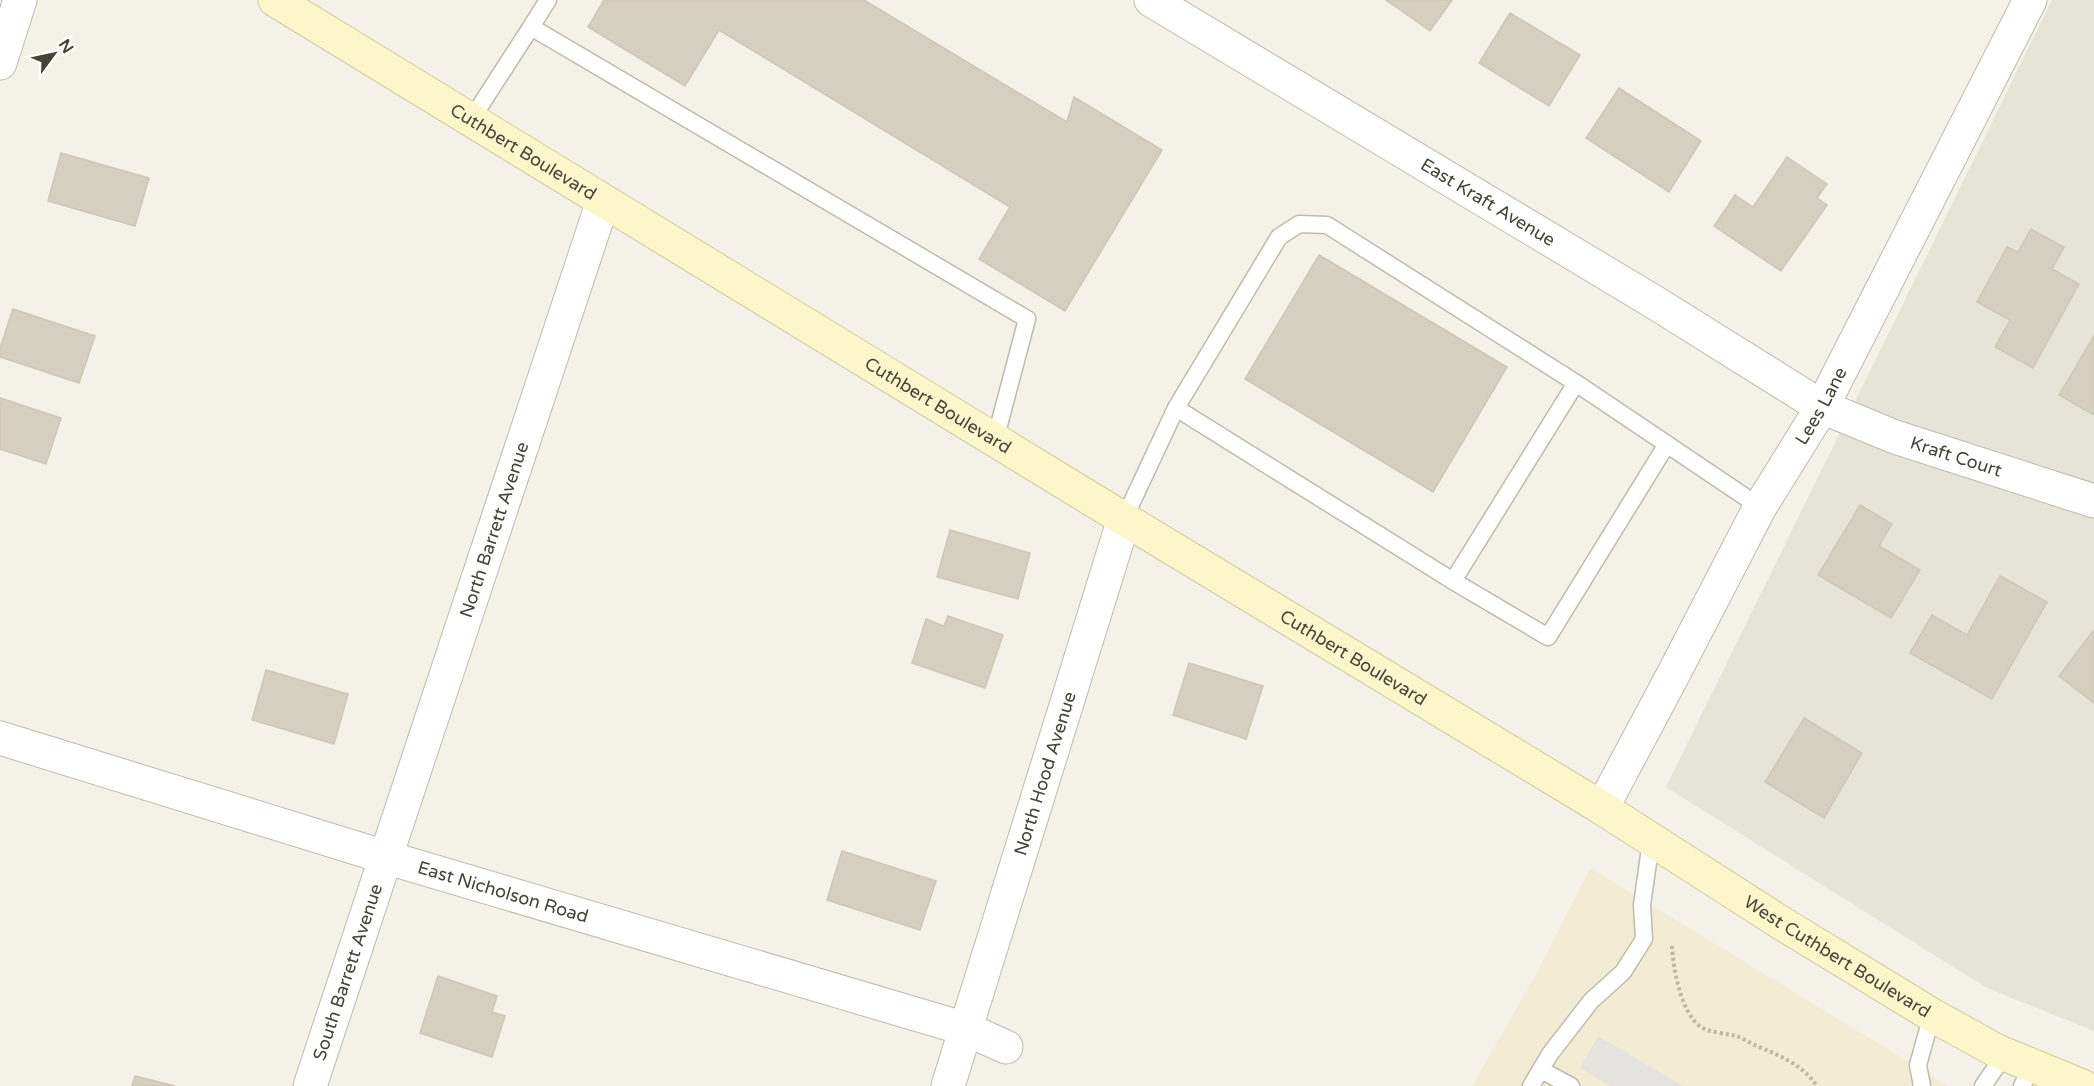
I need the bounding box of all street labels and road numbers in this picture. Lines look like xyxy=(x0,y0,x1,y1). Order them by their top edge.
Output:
street label: Cuthbert Boulevard xyxy=(446,99,601,205)
street label: East Kraft Avenue xyxy=(1417,153,1559,251)
street label: Cuthbert Boulevard xyxy=(861,352,1015,458)
street label: Lees Lane xyxy=(1790,363,1851,449)
street label: Kraft Court xyxy=(1908,432,2005,482)
street label: North Barrett Avenue xyxy=(455,439,534,620)
street label: Cuthbert Boulevard xyxy=(1276,605,1431,710)
street label: North Hood Avenue xyxy=(1009,689,1081,858)
street label: East Nicholson Road xyxy=(415,856,591,928)
street label: South Barrett Avenue xyxy=(308,881,387,1063)
street label: West Cuthbert Boulevard xyxy=(1740,891,1935,1023)

